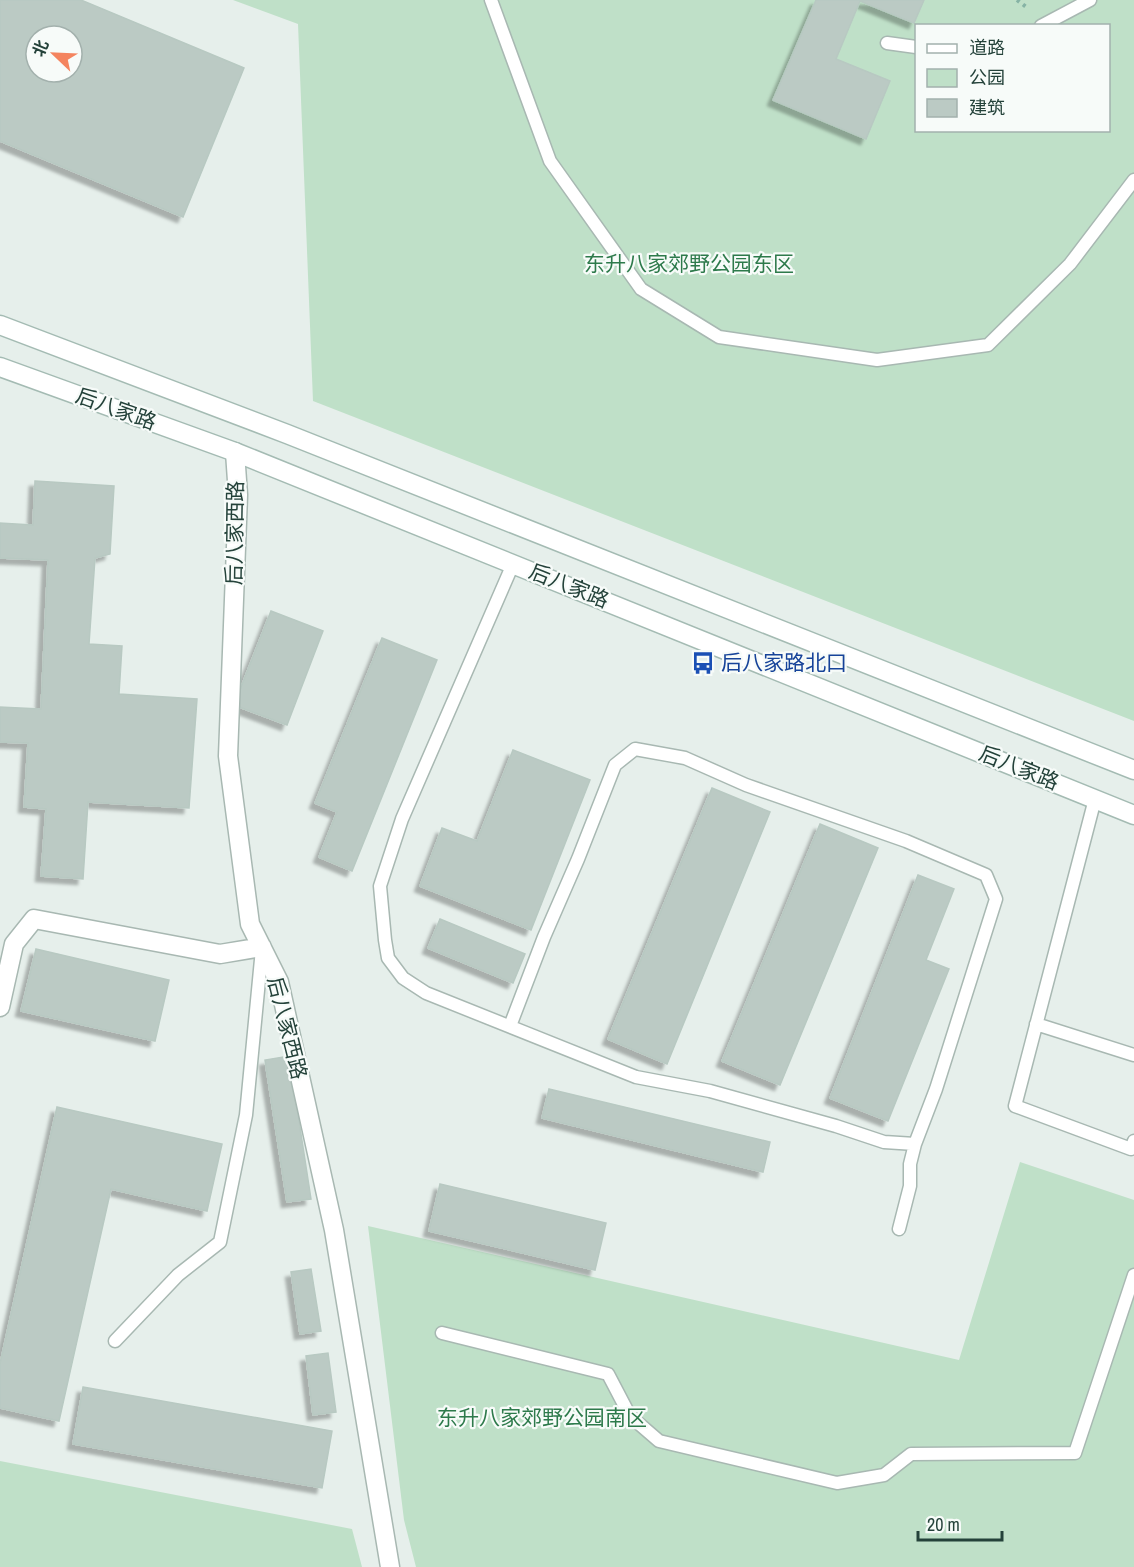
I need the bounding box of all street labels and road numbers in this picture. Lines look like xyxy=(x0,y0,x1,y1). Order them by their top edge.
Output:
street label: 后八家路 xyxy=(72,381,161,437)
street label: 后八家西路 xyxy=(219,480,250,586)
street label: 后八家路 xyxy=(525,556,614,615)
street label: 后八家路 xyxy=(975,738,1064,797)
street label: 后八家西路 xyxy=(261,973,314,1082)

